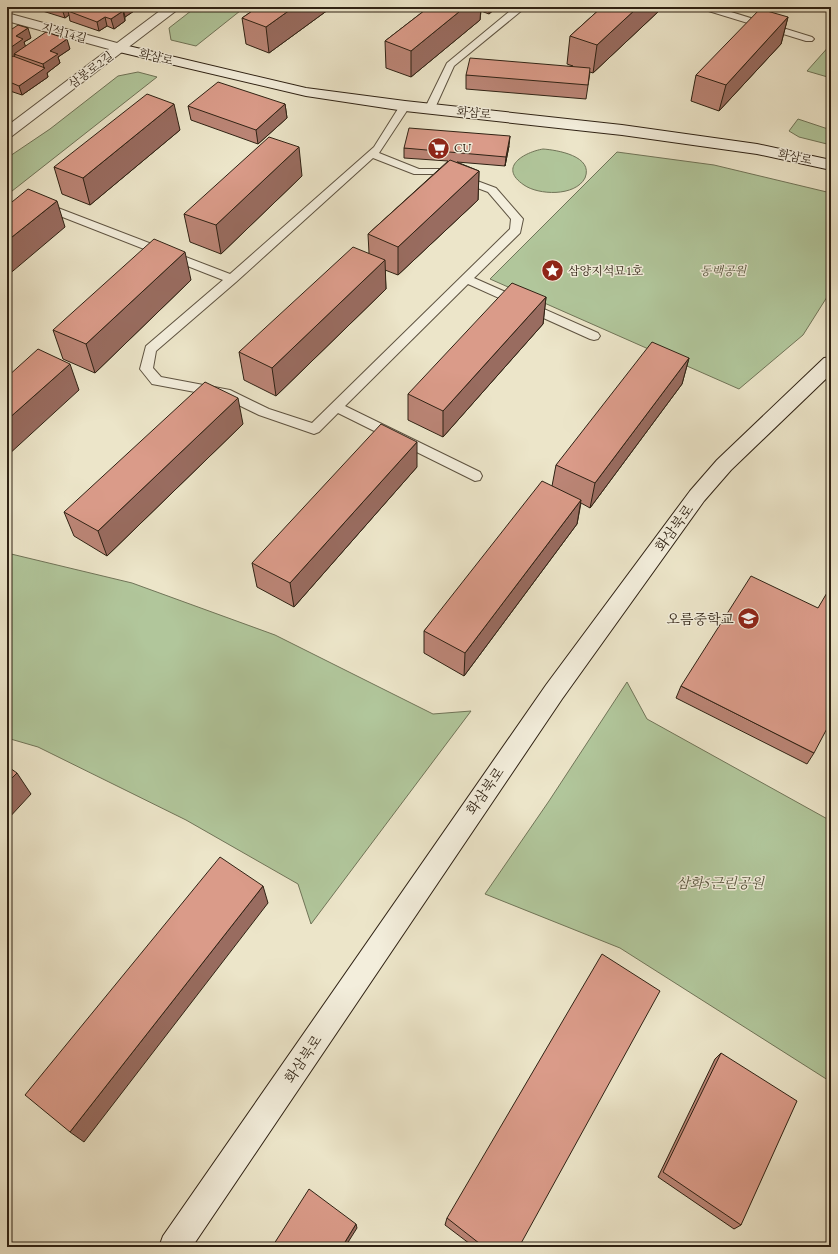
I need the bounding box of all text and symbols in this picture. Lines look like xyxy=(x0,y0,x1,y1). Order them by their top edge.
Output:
street label: 지석14길 xyxy=(40,19,88,47)
street label: 화삼로 xyxy=(137,45,175,69)
street label: 삼봉로2길 xyxy=(65,48,117,92)
street label: 화삼로 xyxy=(456,103,493,123)
supermarket icon: CU xyxy=(426,135,452,161)
place label: CU xyxy=(454,140,472,156)
street label: 화삼로 xyxy=(776,146,814,169)
place icon: 삼양지석묘1호 xyxy=(539,258,565,284)
place label: 삼양지석묘1호 xyxy=(568,263,644,279)
park label: 동백공원 xyxy=(700,263,748,279)
street label: 화삼북로 xyxy=(651,500,697,555)
school or university icon: 오름중학교 xyxy=(736,606,762,632)
place label: 오름중학교 xyxy=(666,610,734,628)
street label: 화삼북로 xyxy=(462,763,508,818)
park label: 삼화5근린공원 xyxy=(676,874,765,892)
street label: 화삼북로 xyxy=(280,1031,326,1086)

